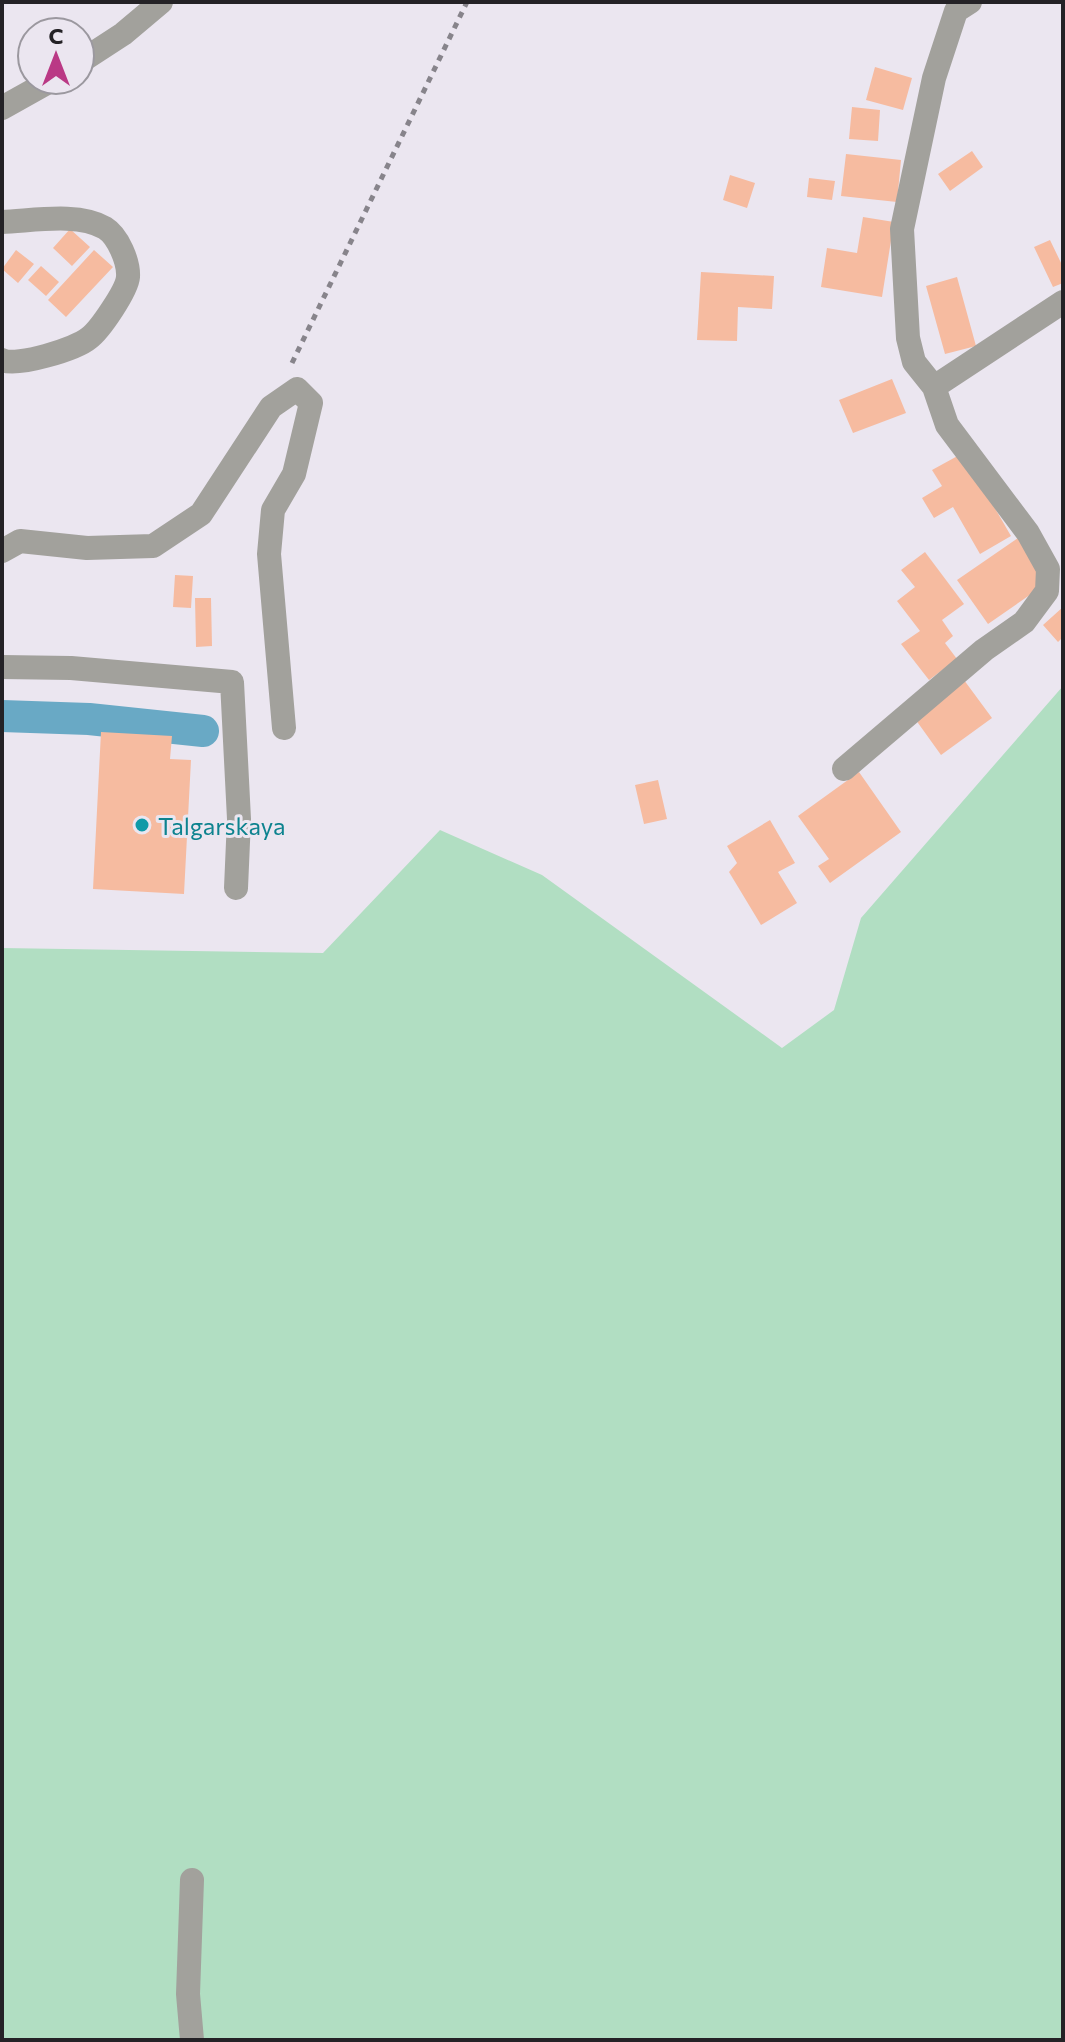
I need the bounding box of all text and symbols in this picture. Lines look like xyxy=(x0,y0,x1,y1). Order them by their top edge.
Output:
north arrow xyxy=(16,16,96,96)
text: С xyxy=(48,22,64,49)
place label: Talgarskaya xyxy=(158,811,285,840)
marker: Talgarskaya xyxy=(133,816,151,834)

